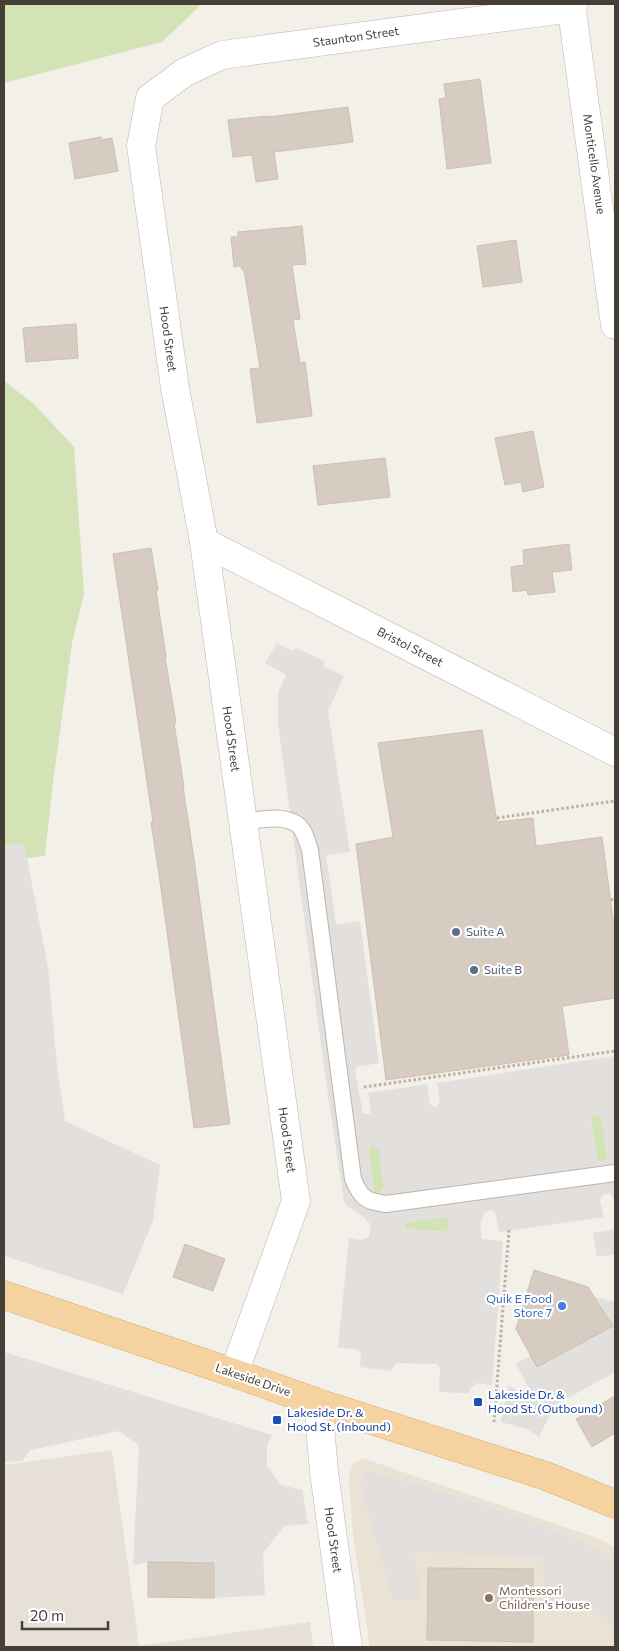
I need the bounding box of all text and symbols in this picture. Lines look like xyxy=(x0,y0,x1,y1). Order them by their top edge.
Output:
street label: Staunton Street xyxy=(312,23,400,49)
street label: Monticello Avenue xyxy=(581,113,609,215)
street label: Hood Street xyxy=(157,305,181,373)
street label: Bristol Street xyxy=(375,623,446,669)
street label: Hood Street xyxy=(220,705,244,773)
place label: Suite A xyxy=(466,924,505,938)
marker: Suite A xyxy=(450,926,462,938)
place label: Suite B xyxy=(484,962,522,976)
marker: Suite B xyxy=(468,964,480,976)
street label: Hood Street xyxy=(276,1106,300,1174)
place label: Quik E Food Store 7 xyxy=(486,1291,552,1319)
marker: Quik E Food Store 7 xyxy=(556,1300,568,1312)
street label: Lakeside Drive xyxy=(214,1360,293,1399)
place label: Lakeside Dr. & Hood St. (Outbound) xyxy=(488,1387,603,1415)
marker: Lakeside Dr. & Hood St. (Outbound) xyxy=(472,1396,484,1408)
place label: Lakeside Dr. & Hood St. (Inbound) xyxy=(287,1405,391,1433)
marker: Lakeside Dr. & Hood St. (Inbound) xyxy=(271,1414,283,1426)
street label: Hood Street xyxy=(322,1506,346,1574)
place label: Montessori Children's House xyxy=(499,1583,590,1611)
marker: Montessori Children's House xyxy=(483,1592,495,1604)
scale bar xyxy=(22,1598,109,1630)
text: 20 m xyxy=(30,1606,64,1624)

